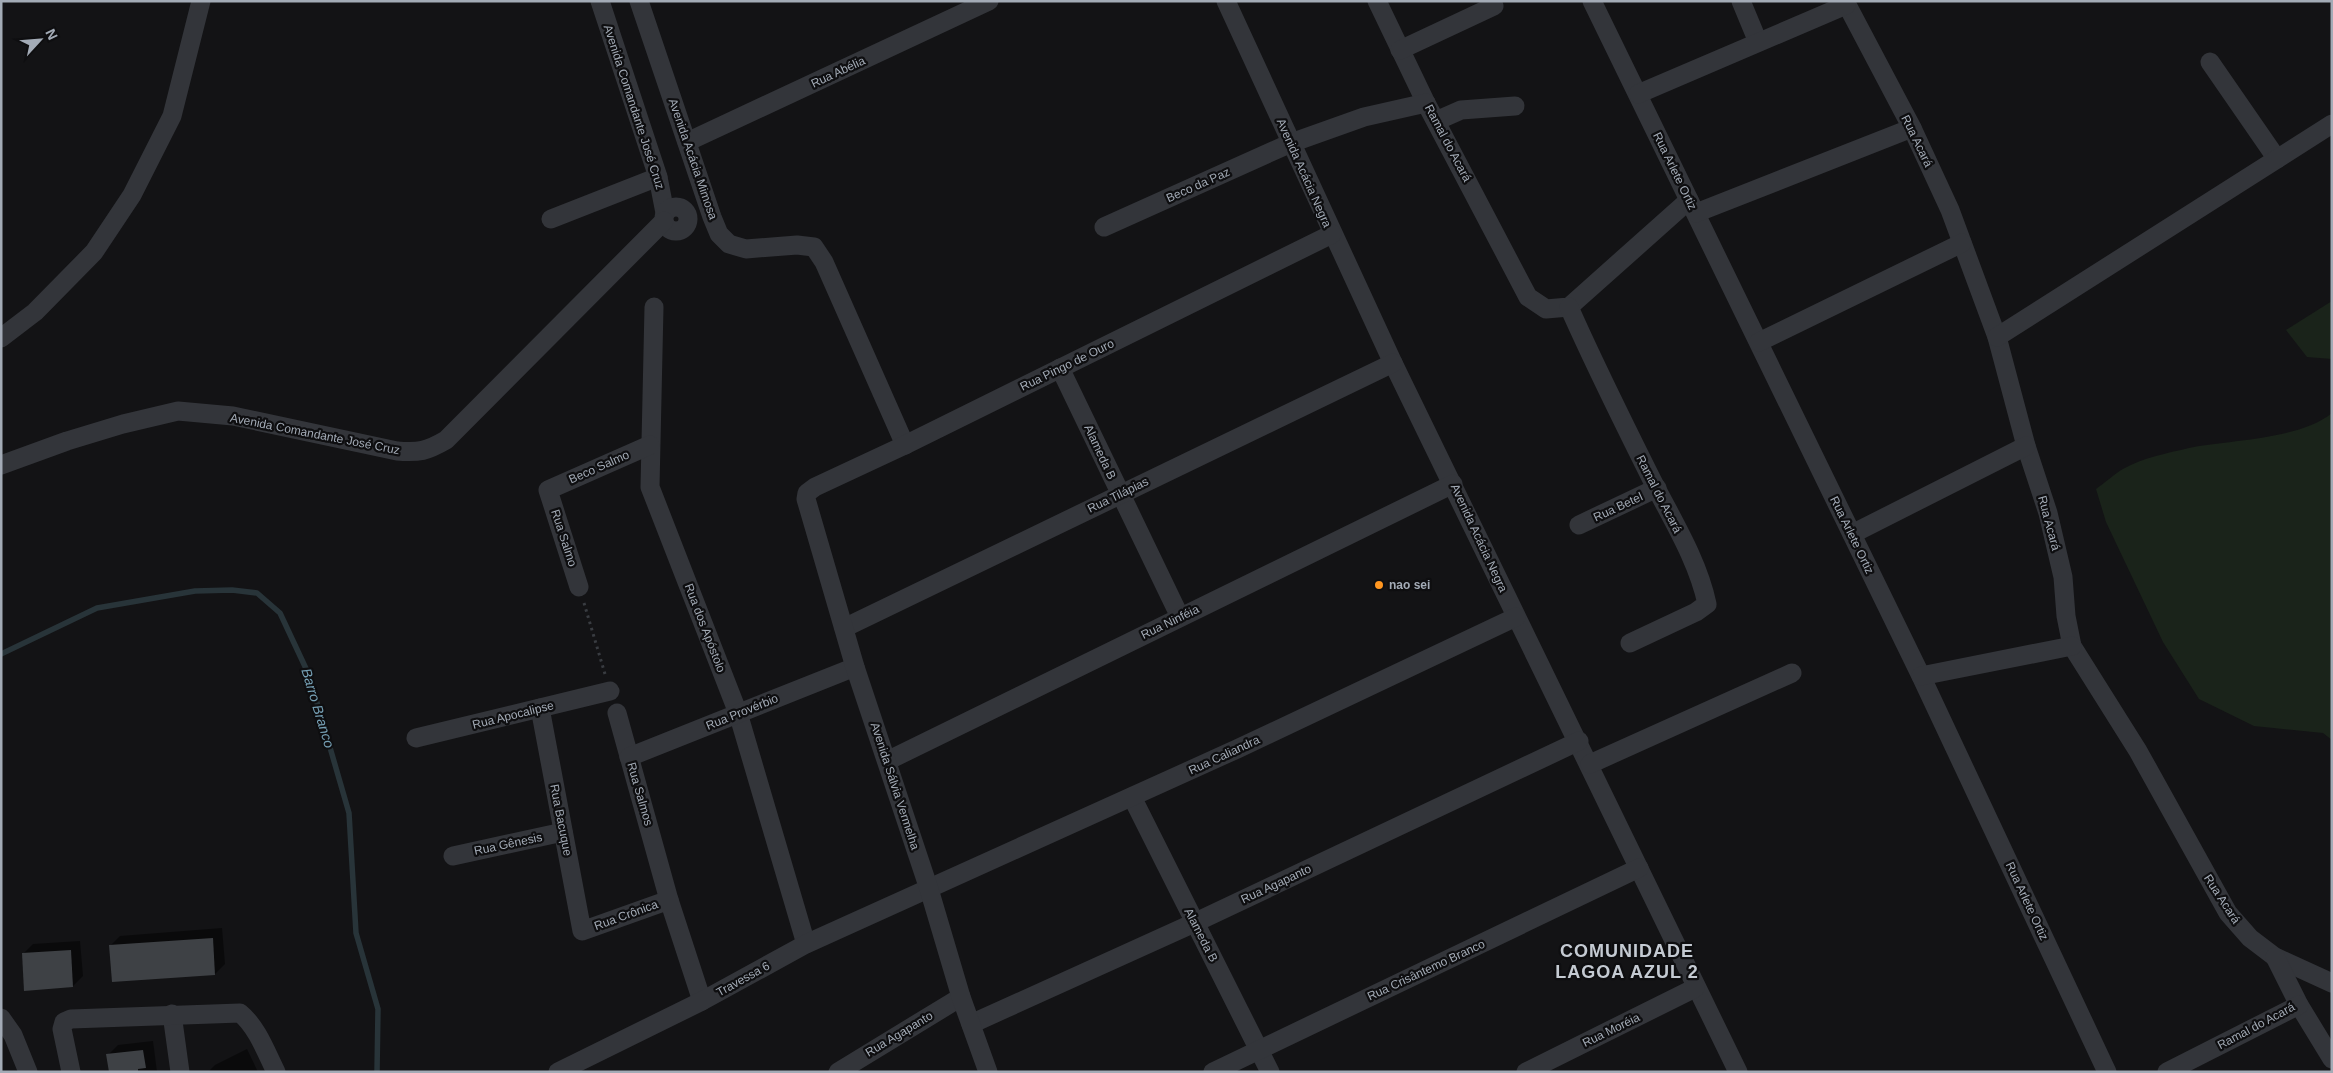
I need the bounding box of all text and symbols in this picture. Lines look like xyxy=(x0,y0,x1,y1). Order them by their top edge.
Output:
north arrow xyxy=(15,15,65,65)
street label: Avenida Comandante José Cruz xyxy=(601,23,667,191)
text: N xyxy=(42,26,61,42)
street label: Rua Abélia xyxy=(809,53,868,91)
street label: Avenida Acácia Mimosa xyxy=(666,97,720,222)
street label: Ramal do Acará xyxy=(1422,102,1474,184)
street label: Rua Acará xyxy=(1898,113,1936,170)
street label: Avenida Acácia Negra xyxy=(1274,116,1334,230)
street label: Rua Arlete Ortiz xyxy=(1650,130,1700,212)
street label: Beco da Paz xyxy=(1164,165,1232,205)
street label: Rua Pingo de Ouro xyxy=(1018,336,1117,394)
street label: Avenida Comandante José Cruz xyxy=(229,411,401,457)
street label: Alameda B xyxy=(1081,422,1119,482)
street label: Beco Salmo xyxy=(567,447,632,487)
street label: Ramal do Acará xyxy=(1633,453,1685,535)
street label: Rua Tilápias xyxy=(1085,474,1151,516)
street label: Avenida Acácia Negra xyxy=(1448,482,1510,595)
street label: Rua Betel xyxy=(1591,490,1645,524)
street label: Rua Arlete Ortiz xyxy=(1827,494,1877,576)
street label: Rua Acará xyxy=(2035,494,2063,552)
street label: Rua Salmo xyxy=(548,508,580,569)
place label: nao sei xyxy=(1389,578,1430,592)
marker: nao sei xyxy=(1373,579,1385,591)
street label: Rua dos Apóstolo xyxy=(682,582,729,675)
street label: Rua Ninféia xyxy=(1139,602,1202,642)
water label: Barro Branco xyxy=(298,666,338,750)
street label: Rua Provérbio xyxy=(704,691,780,733)
street label: Rua Apocalipse xyxy=(471,698,555,732)
street label: Avenida Sálvia Vermelha xyxy=(868,720,922,852)
street label: Rua Caliandra xyxy=(1186,732,1262,778)
street label: Rua Salmos xyxy=(624,761,656,827)
street label: Rua Bacuque xyxy=(547,783,575,857)
street label: Rua Gênesis xyxy=(473,830,543,858)
street label: Rua Arlete Ortiz xyxy=(2003,860,2051,942)
street label: Rua Agapanto xyxy=(1239,861,1314,906)
street label: Rua Acará xyxy=(2201,872,2243,927)
street label: Rua Crônica xyxy=(592,897,660,933)
street label: Alameda B xyxy=(1181,906,1221,964)
street label: Rua Crisântemo Branco xyxy=(1365,936,1487,1003)
district label: COMUNIDADE LAGOA AZUL 2 xyxy=(1555,941,1699,982)
street label: Travessa 6 xyxy=(714,958,772,999)
street label: Ramal do Acará xyxy=(2215,1000,2297,1052)
street label: Rua Agapanto xyxy=(863,1008,935,1060)
street label: Rua Moréia xyxy=(1580,1010,1642,1050)

